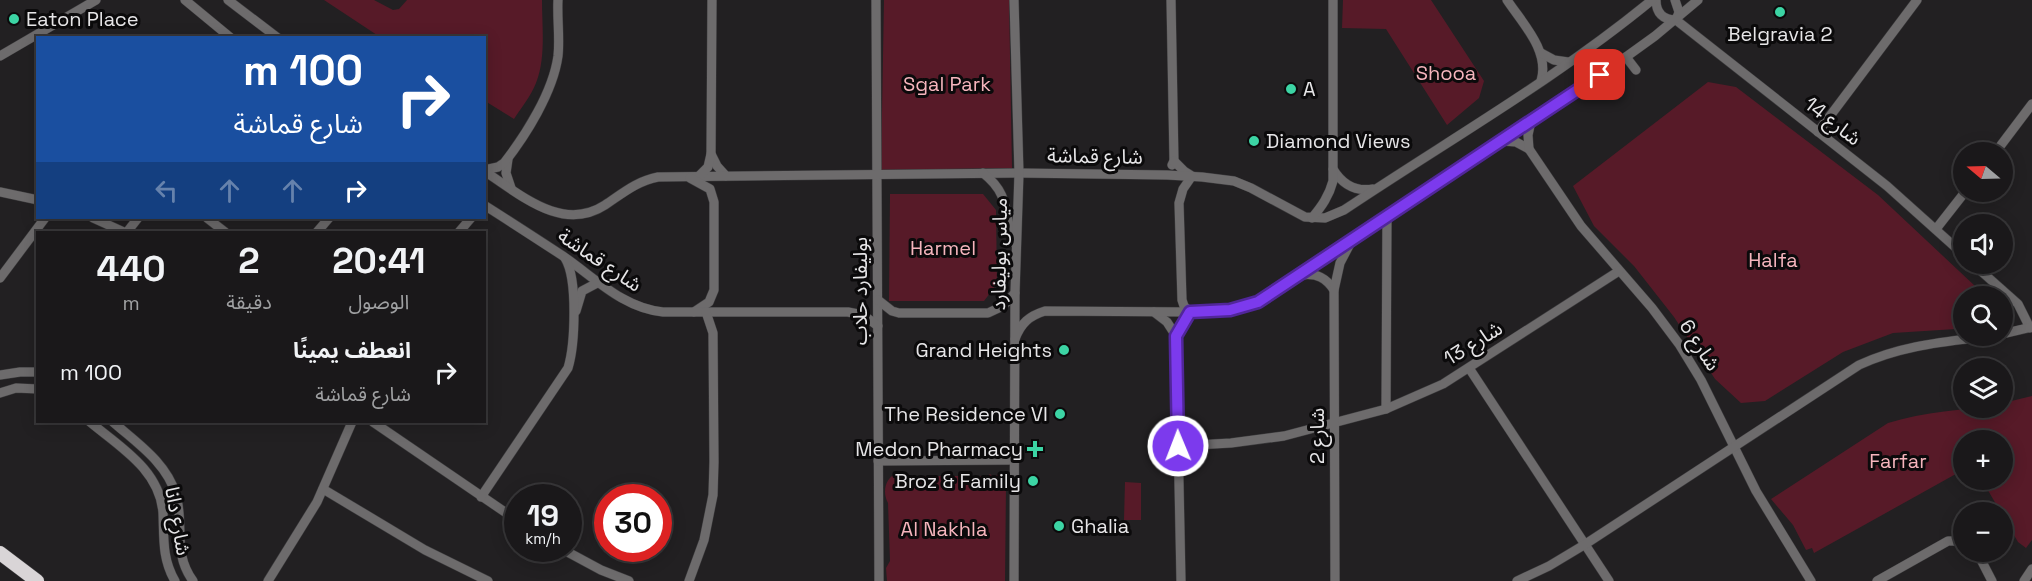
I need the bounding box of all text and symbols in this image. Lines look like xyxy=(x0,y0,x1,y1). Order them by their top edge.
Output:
marker: Belgravia 2 xyxy=(1773,5,1787,19)
place label: Eaton Place xyxy=(26,6,139,32)
marker: Eaton Place xyxy=(7,12,21,26)
place label: Belgravia 2 xyxy=(1727,21,1833,47)
text: 100 m xyxy=(243,44,363,97)
pin xyxy=(1574,49,1625,100)
icon: arrive xyxy=(1583,58,1616,91)
icon: right xyxy=(384,60,462,138)
park label: Shooa xyxy=(1416,60,1476,86)
park label: Sgal Park xyxy=(903,71,991,97)
place label: A xyxy=(1303,76,1316,102)
marker: A xyxy=(1284,82,1298,96)
street label: شارع 14 xyxy=(1798,91,1867,153)
text: شارع قماشة xyxy=(234,106,363,141)
place label: Diamond Views xyxy=(1266,128,1411,154)
marker: Diamond Views xyxy=(1247,134,1261,148)
street label: شارع قماشة xyxy=(1047,142,1143,172)
north arrow xyxy=(1953,142,2013,202)
map controls xyxy=(1953,142,2013,562)
icon: left xyxy=(150,174,183,207)
icon: ahead xyxy=(213,174,246,207)
icon: ahead xyxy=(276,174,309,207)
icon: right xyxy=(339,174,372,207)
street label: مياس بوليفارد xyxy=(985,197,1013,311)
button: sound xyxy=(1953,214,2013,274)
street label: شارع قماشة xyxy=(552,222,647,299)
park label: Harmel xyxy=(910,235,976,261)
street label: بوليفارد حلاب xyxy=(847,237,873,345)
text: 2 xyxy=(238,238,260,284)
text: 20:41 xyxy=(332,238,425,284)
text: 440 xyxy=(97,246,166,292)
park label: Halfa xyxy=(1748,247,1798,273)
button: search xyxy=(1953,286,2013,346)
text: دقيقة xyxy=(226,289,272,315)
text: الوصول xyxy=(348,289,409,315)
text: m xyxy=(122,290,140,316)
street label: شارع 6 xyxy=(1672,314,1726,377)
street label: شارع 13 xyxy=(1439,315,1508,373)
text: انعطف يمينًا xyxy=(293,336,411,364)
place label: Grand Heights xyxy=(915,337,1052,363)
marker: Grand Heights xyxy=(1057,343,1071,357)
icon: right xyxy=(429,356,462,389)
text: 100 m xyxy=(60,358,122,386)
button: layers xyxy=(1953,358,2013,418)
text: شارع قماشة xyxy=(315,381,411,407)
place label: The Residence VI xyxy=(884,401,1048,427)
marker: The Residence VI xyxy=(1053,407,1067,421)
street label: شارع 2 xyxy=(1304,408,1332,464)
position arrow xyxy=(1146,414,1210,478)
button: + xyxy=(1953,430,2013,490)
place label: Medon Pharmacy xyxy=(855,436,1023,462)
marker: Medon Pharmacy xyxy=(1028,442,1042,456)
park label: Farfar xyxy=(1869,448,1927,474)
place label: Broz & Family xyxy=(894,468,1021,494)
marker: Broz & Family xyxy=(1026,474,1040,488)
street label: شارع دانا xyxy=(157,484,197,558)
speed limit sign: 30 xyxy=(594,484,672,562)
text: 19 xyxy=(527,496,559,535)
button: − xyxy=(1953,502,2013,562)
place label: Ghalia xyxy=(1071,513,1129,539)
park label: Al Nakhla xyxy=(901,516,987,542)
marker: Ghalia xyxy=(1052,519,1066,533)
text: km/h xyxy=(525,529,561,548)

